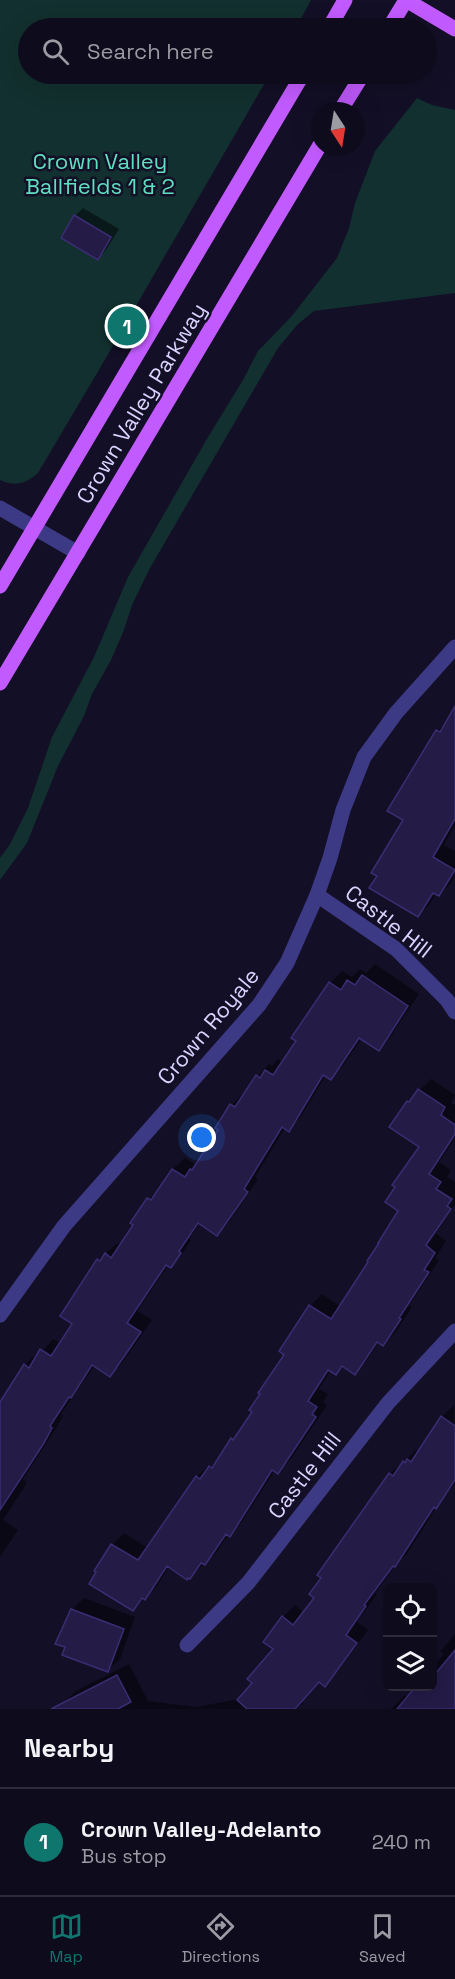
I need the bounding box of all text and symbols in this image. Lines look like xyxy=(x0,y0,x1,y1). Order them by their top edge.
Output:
search box xyxy=(18,18,437,84)
icon: search xyxy=(39,35,72,68)
text: Search here xyxy=(87,37,214,65)
north arrow xyxy=(311,102,365,156)
park label: Crown Valley Ballfields 1 & 2 xyxy=(25,147,175,200)
street label: Crown Valley Parkway xyxy=(70,298,212,508)
pin: 1 xyxy=(108,304,146,348)
street label: Castle Hill xyxy=(340,878,438,964)
street label: Crown Royale xyxy=(151,962,265,1090)
your location xyxy=(187,1123,216,1152)
street label: Castle Hill xyxy=(261,1426,347,1524)
map controls xyxy=(383,1583,437,1691)
button: locate xyxy=(383,1583,437,1637)
button: layers xyxy=(383,1637,437,1691)
text: Nearby xyxy=(24,1731,114,1765)
text: Crown Valley-Adelanto xyxy=(81,1815,322,1843)
text: 1 xyxy=(39,1829,48,1855)
text: 240 m xyxy=(372,1829,431,1855)
text: Bus stop xyxy=(81,1843,167,1869)
tab: Map xyxy=(49,1910,83,1967)
tab: Directions xyxy=(182,1910,260,1967)
tab: Saved xyxy=(359,1910,406,1967)

